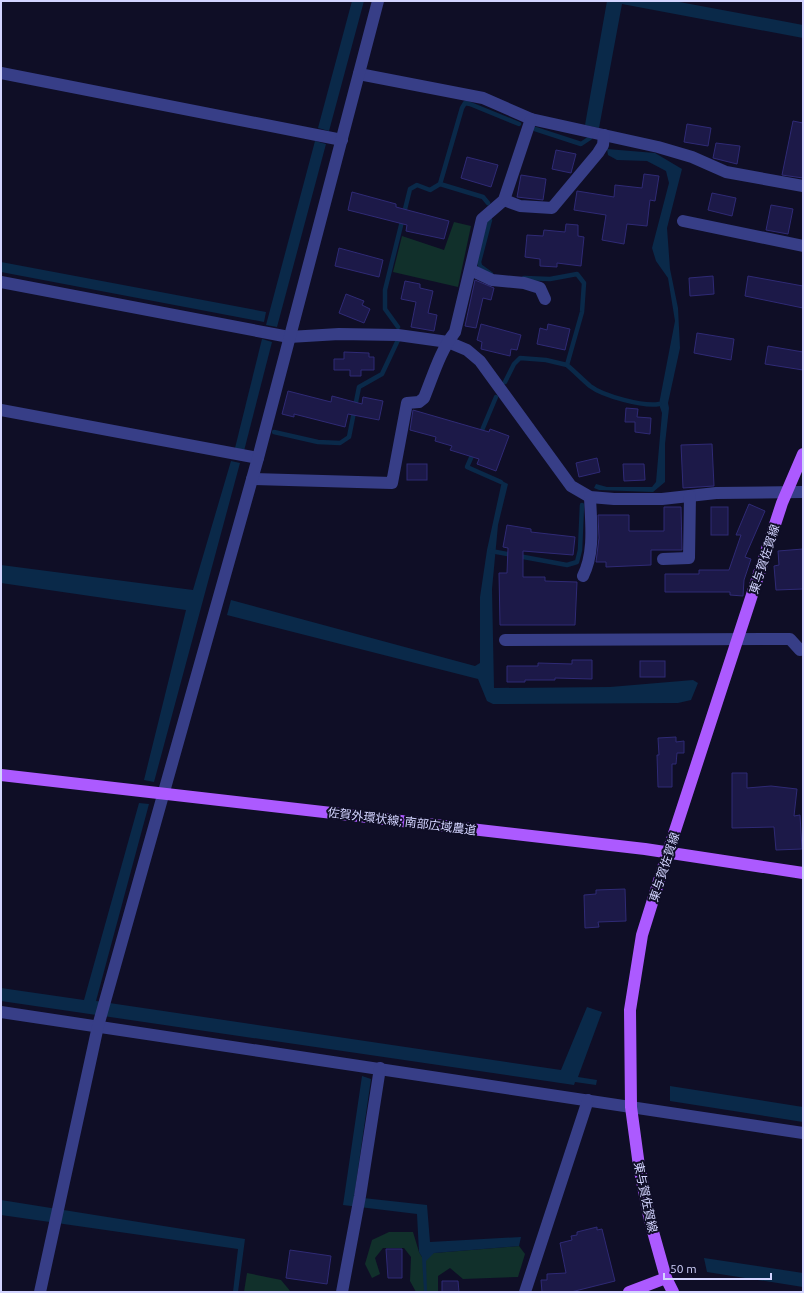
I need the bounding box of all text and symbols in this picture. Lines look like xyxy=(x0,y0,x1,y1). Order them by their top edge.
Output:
street label: 東与賀佐賀線 xyxy=(747,523,781,595)
street label: 佐賀外環状線; 南部広域農道 xyxy=(327,805,477,837)
street label: 東与賀佐賀線 xyxy=(647,831,681,903)
street label: 東与賀佐賀線 xyxy=(632,1160,660,1234)
scale bar xyxy=(664,1255,771,1281)
text: 50 m xyxy=(670,1262,697,1275)

